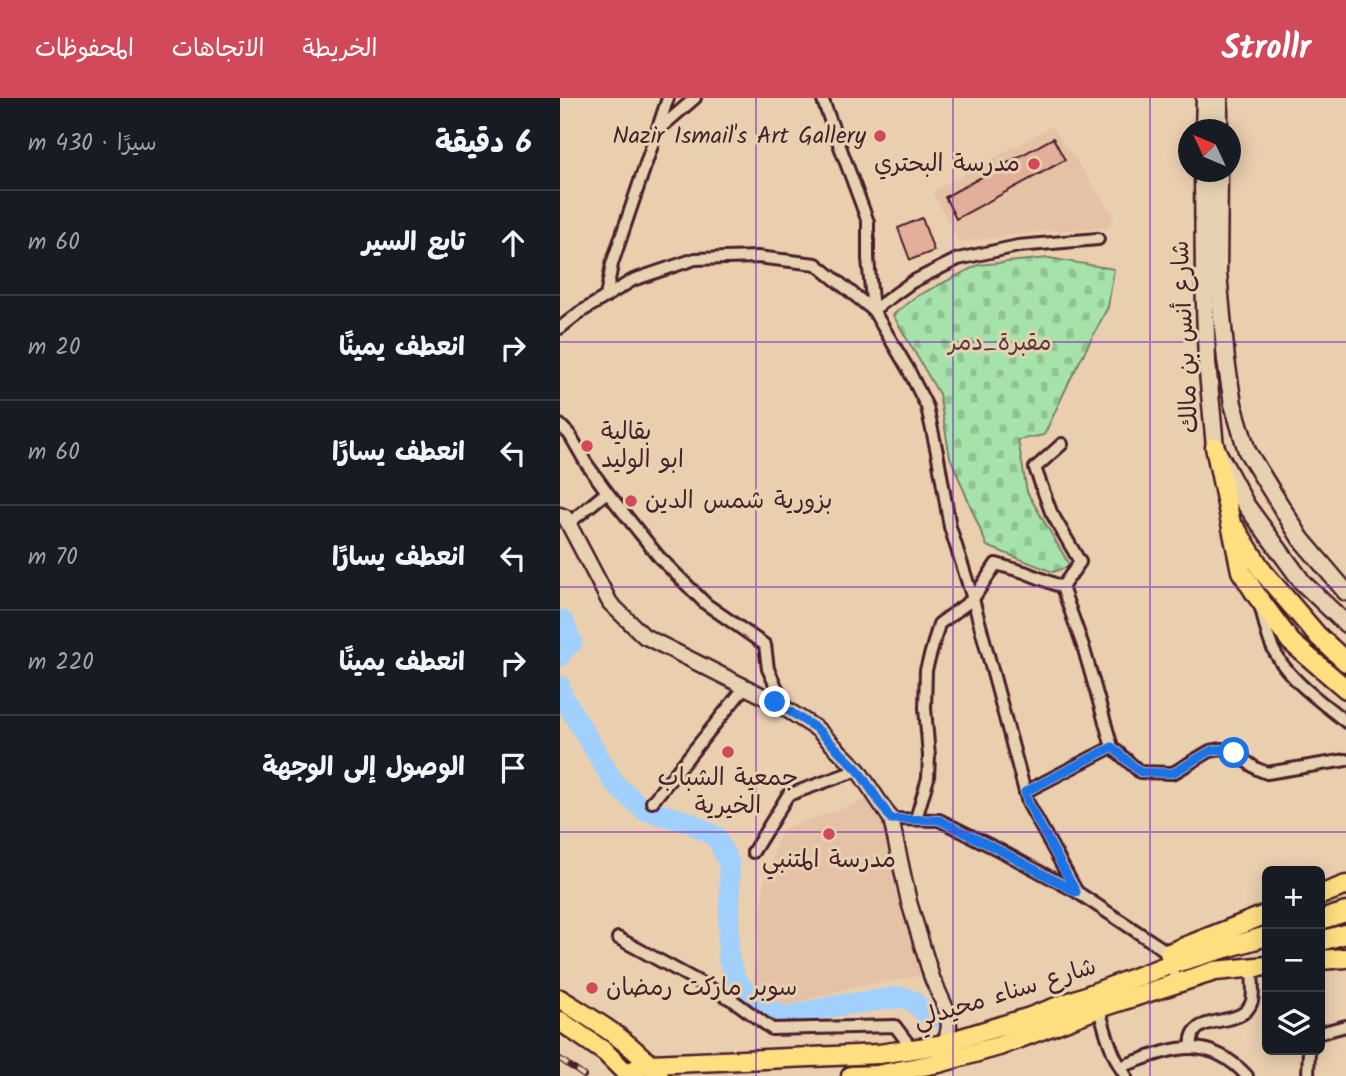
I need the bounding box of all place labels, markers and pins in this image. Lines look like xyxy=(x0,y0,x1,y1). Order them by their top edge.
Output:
place label: Nazir Ismail's Art Gallery xyxy=(613,117,867,156)
marker: Nazir Ismail's Art Gallery xyxy=(872,128,888,144)
place label: مدرسة البحتري xyxy=(874,145,1020,184)
marker: مدرسة البحتري xyxy=(1026,156,1042,172)
place label: بقالية ابو الوليد xyxy=(601,413,684,480)
marker: بقالية ابو الوليد xyxy=(579,438,595,454)
place label: بزورية شمس الدين xyxy=(645,482,832,521)
marker: بزورية شمس الدين xyxy=(623,493,639,509)
marker: جمعية الشباب الخيرية xyxy=(720,744,736,760)
place label: جمعية الشباب الخيرية xyxy=(658,759,798,826)
marker: مدرسة المتنبي xyxy=(821,826,837,842)
place label: مدرسة المتنبي xyxy=(762,841,896,880)
place label: سوبر ماركت رمضان xyxy=(606,969,797,1008)
marker: سوبر ماركت رمضان xyxy=(584,980,600,996)

